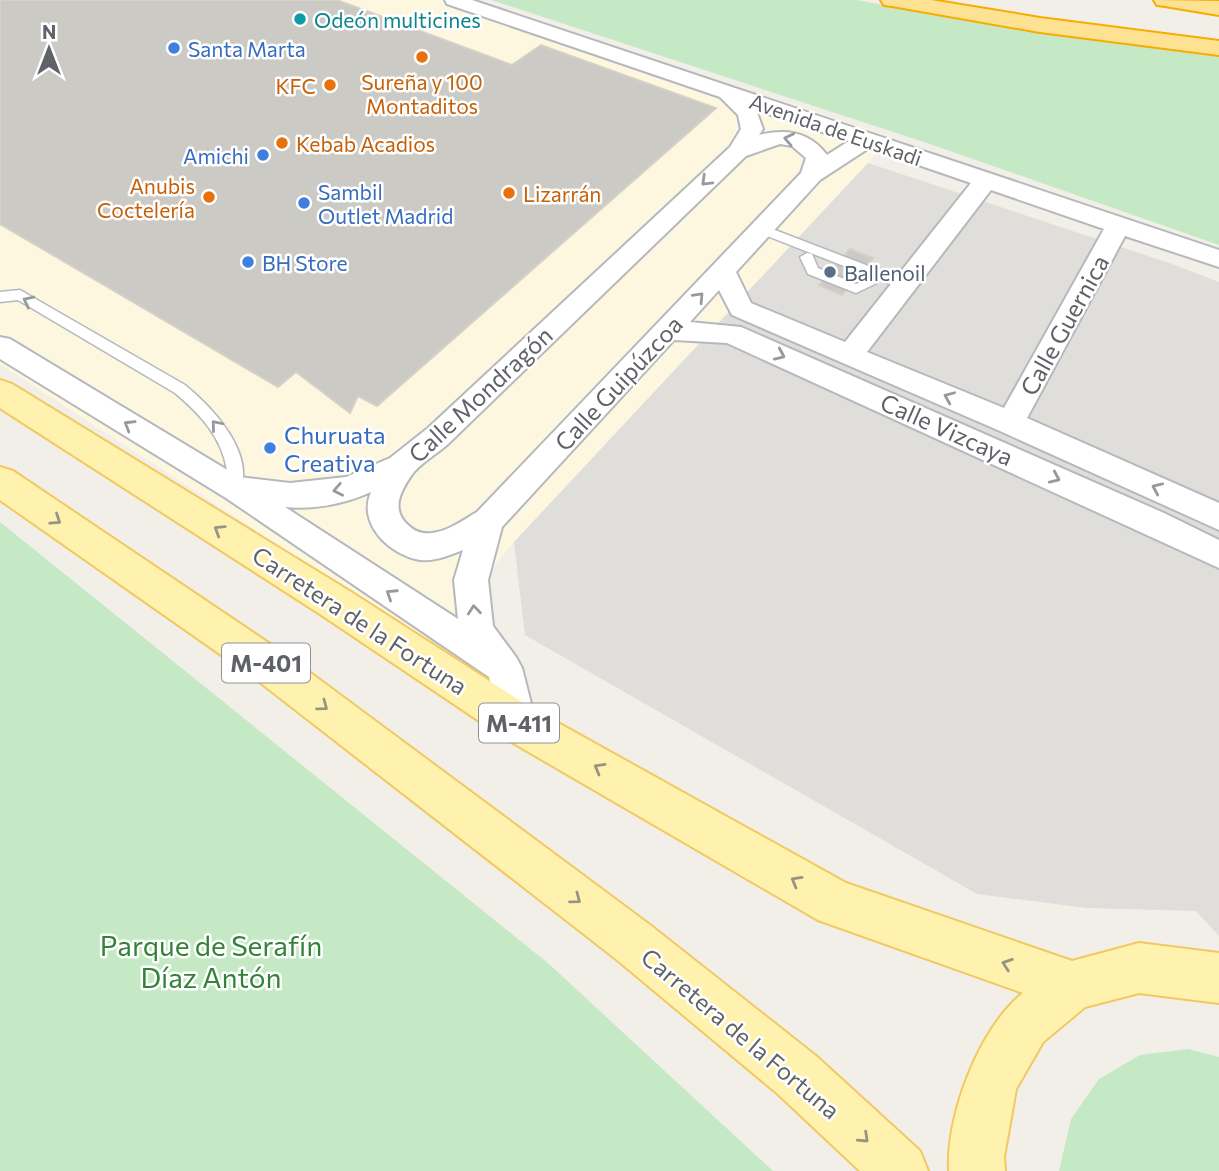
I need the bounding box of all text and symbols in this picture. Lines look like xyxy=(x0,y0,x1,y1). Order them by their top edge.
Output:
place label: Odeón multicines xyxy=(314,7,481,32)
marker: Odeón multicines xyxy=(292,11,308,27)
north arrow xyxy=(14,14,84,84)
text: N xyxy=(42,20,56,43)
place label: Santa Marta xyxy=(188,36,306,61)
marker: Santa Marta xyxy=(166,40,182,56)
marker: Sureña y 100 Montaditos xyxy=(414,49,430,65)
place label: Sureña y 100 Montaditos xyxy=(361,69,483,118)
place label: KFC xyxy=(275,73,316,98)
marker: KFC xyxy=(322,77,338,93)
street label: Avenida de Euskadi xyxy=(747,88,925,170)
place label: Kebab Acadios xyxy=(296,131,435,156)
one-way arrow xyxy=(783,132,794,147)
marker: Kebab Acadios xyxy=(274,135,290,151)
place label: Amichi xyxy=(183,143,249,168)
marker: Amichi xyxy=(255,147,271,163)
one-way arrow xyxy=(701,172,714,185)
place label: Anubis Coctelería xyxy=(97,173,195,222)
place label: Sambil Outlet Madrid xyxy=(318,179,453,228)
place label: Lizarrán xyxy=(523,181,601,206)
marker: Lizarrán xyxy=(501,185,517,201)
marker: Anubis Coctelería xyxy=(201,189,217,205)
marker: Sambil Outlet Madrid xyxy=(296,195,312,211)
place label: BH Store xyxy=(262,250,348,275)
street label: Calle Guernica xyxy=(1013,250,1115,400)
marker: BH Store xyxy=(240,254,256,270)
place label: Ballenoil xyxy=(844,260,926,285)
marker: Ballenoil xyxy=(822,264,838,280)
one-way arrow xyxy=(690,292,703,305)
one-way arrow xyxy=(22,296,35,309)
street label: Calle Guipúzcoa xyxy=(548,310,688,456)
street label: Calle Mondragón xyxy=(402,320,558,468)
one-way arrow xyxy=(773,347,785,361)
street label: Calle Vizcaya xyxy=(876,387,1018,471)
one-way arrow xyxy=(944,391,956,405)
one-way arrow xyxy=(124,420,137,433)
one-way arrow xyxy=(212,420,224,433)
place label: Churuata Creativa xyxy=(284,420,386,477)
marker: Churuata Creativa xyxy=(262,440,278,456)
one-way arrow xyxy=(1048,469,1060,483)
one-way arrow xyxy=(332,482,344,497)
one-way arrow xyxy=(1152,482,1165,496)
one-way arrow xyxy=(48,512,61,524)
one-way arrow xyxy=(214,525,227,538)
street label: Carretera de la Fortuna xyxy=(247,540,473,700)
one-way arrow xyxy=(386,590,399,603)
one-way arrow xyxy=(466,604,481,615)
road number: M-401 xyxy=(222,643,310,682)
one-way arrow xyxy=(315,698,328,711)
road number: M-411 xyxy=(479,704,559,743)
one-way arrow xyxy=(593,763,606,776)
one-way arrow xyxy=(791,876,804,889)
one-way arrow xyxy=(568,891,581,904)
park label: Parque de Serafín Díaz Antón xyxy=(100,928,322,994)
street label: Carretera de la Fortuna xyxy=(636,941,846,1125)
one-way arrow xyxy=(1002,958,1014,972)
one-way arrow xyxy=(856,1129,869,1142)

